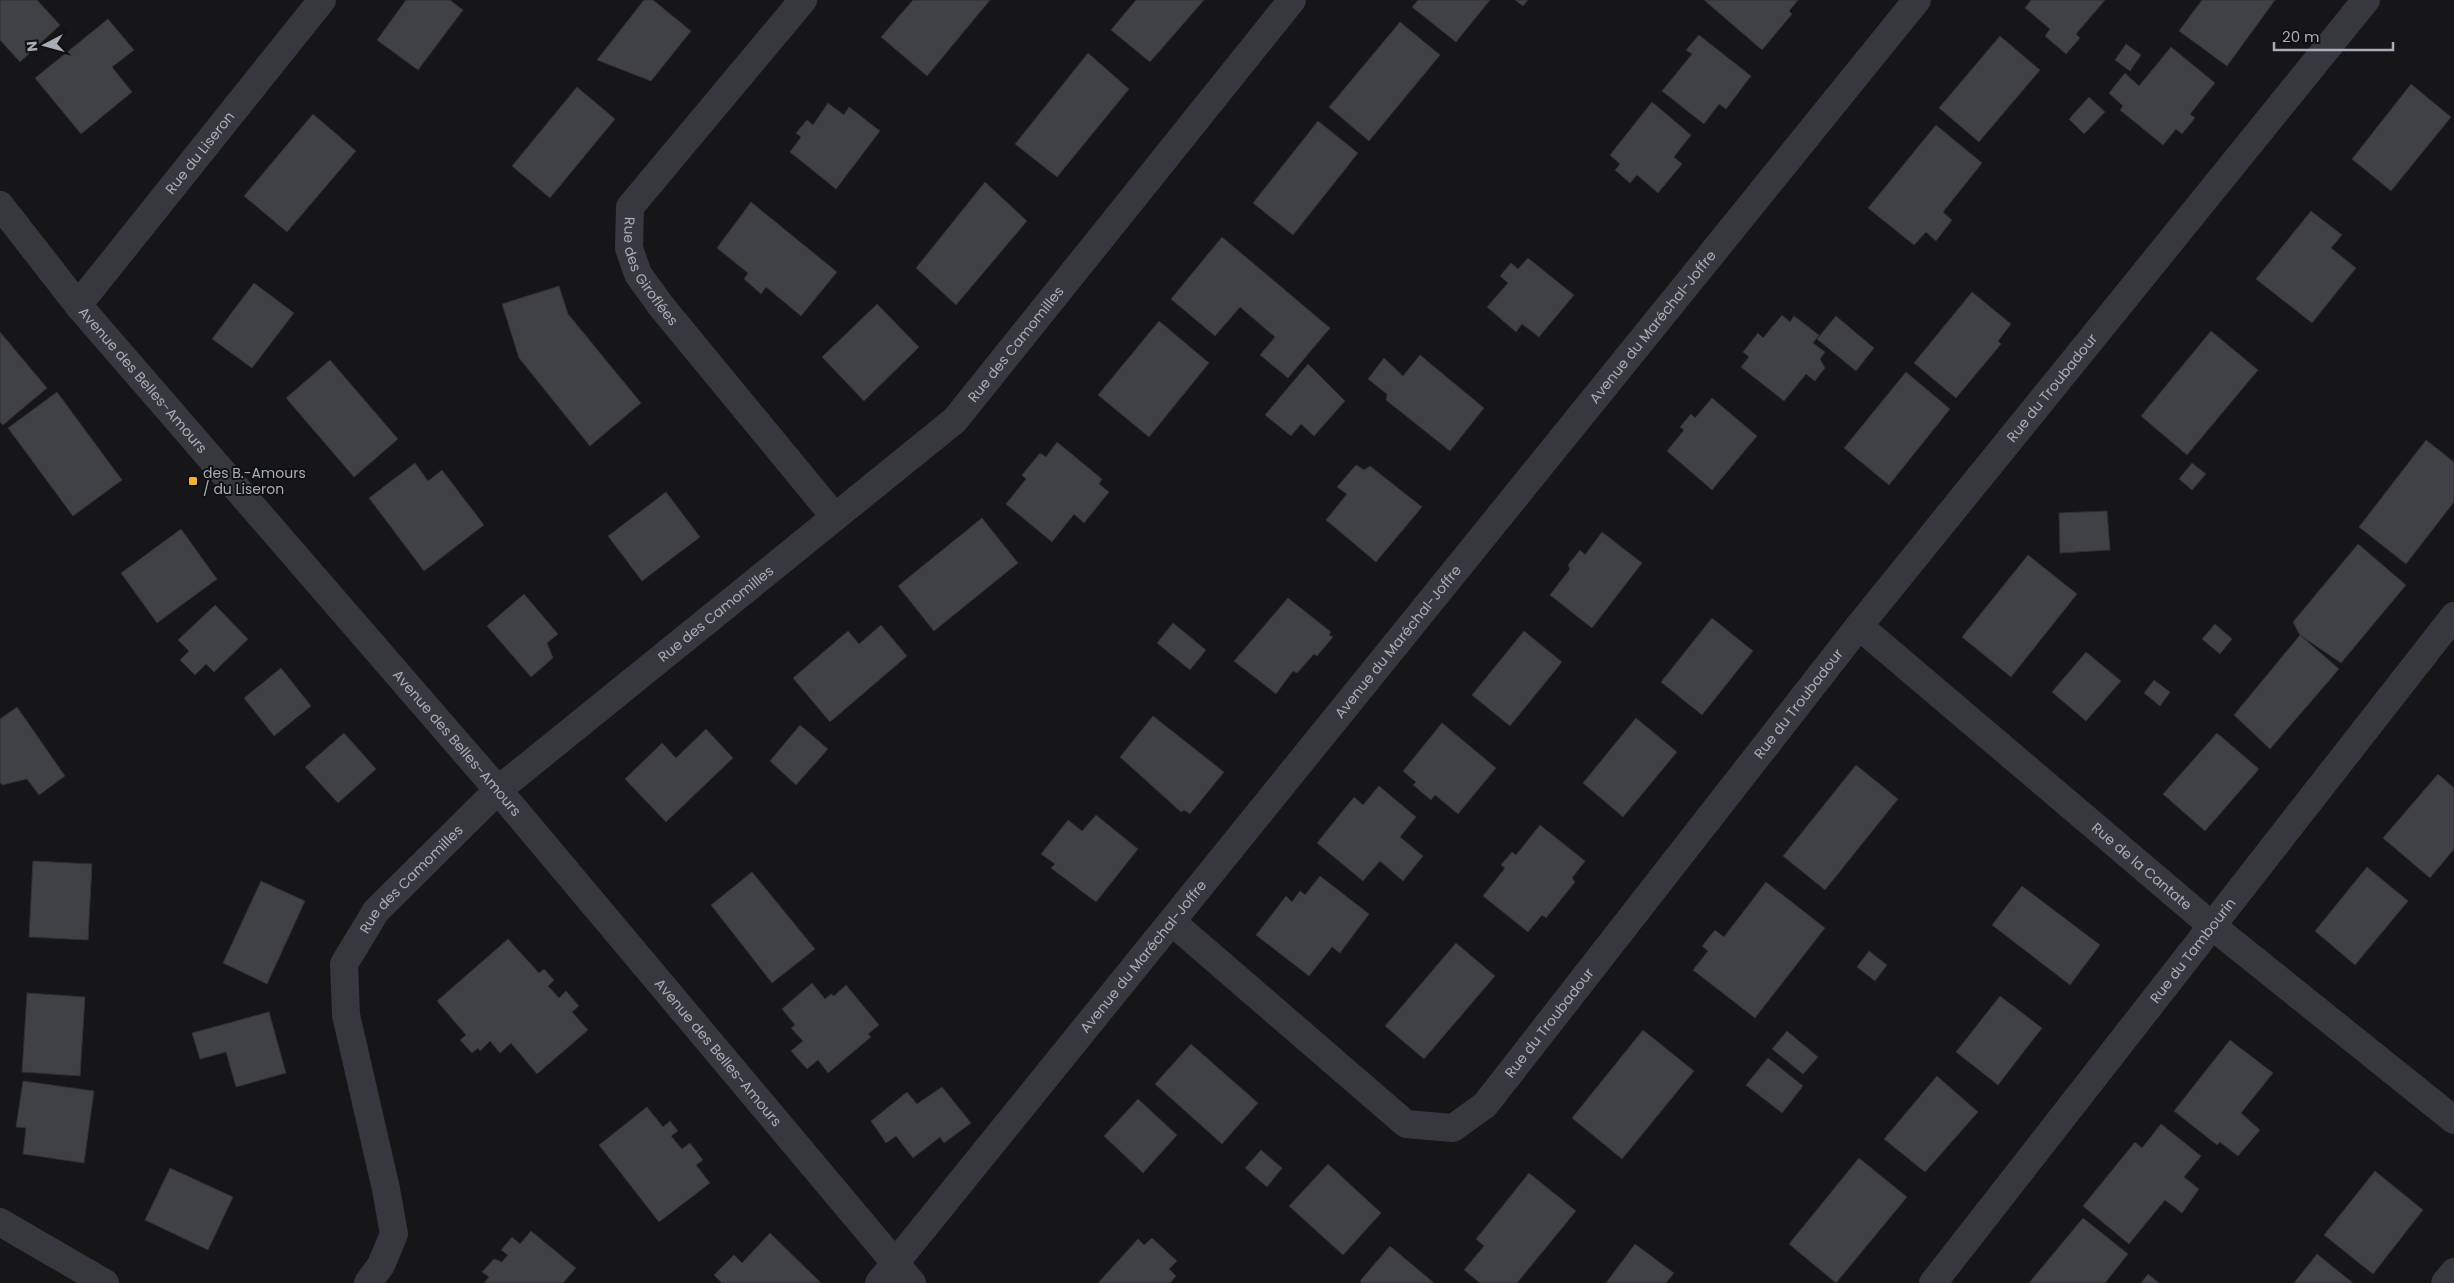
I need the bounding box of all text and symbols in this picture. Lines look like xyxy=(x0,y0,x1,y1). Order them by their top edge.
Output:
north arrow xyxy=(20,20,70,70)
scale bar xyxy=(2274,20,2393,52)
text: 20 m xyxy=(2282,26,2320,47)
text: N xyxy=(22,40,43,53)
street label: Rue du Liseron xyxy=(161,107,239,198)
street label: Rue des Giroflées xyxy=(619,217,683,330)
street label: Avenue du Maréchal-Joffre xyxy=(1585,246,1721,408)
street label: Rue des Camomilles xyxy=(963,282,1069,406)
street label: Avenue des Belles-Amours xyxy=(74,302,212,458)
street label: Rue du Troubadour xyxy=(2002,329,2102,446)
place label: des B.-Amours / du Liseron xyxy=(203,463,306,499)
marker: des B.-Amours / du Liseron xyxy=(187,475,199,487)
street label: Rue des Camomilles xyxy=(654,561,778,667)
street label: Avenue du Maréchal-Joffre xyxy=(1330,561,1466,722)
street label: Rue du Troubadour xyxy=(1749,644,1848,763)
street label: Avenue des Belles-Amours xyxy=(388,665,526,821)
street label: Rue de la Cantate xyxy=(2087,818,2197,915)
street label: Rue des Camomilles xyxy=(355,820,467,937)
street label: Avenue du Maréchal-Joffre xyxy=(1075,875,1211,1037)
street label: Rue du Tambourin xyxy=(2145,894,2240,1007)
street label: Rue du Troubadour xyxy=(1500,964,1598,1082)
street label: Avenue des Belles-Amours xyxy=(650,974,786,1131)

